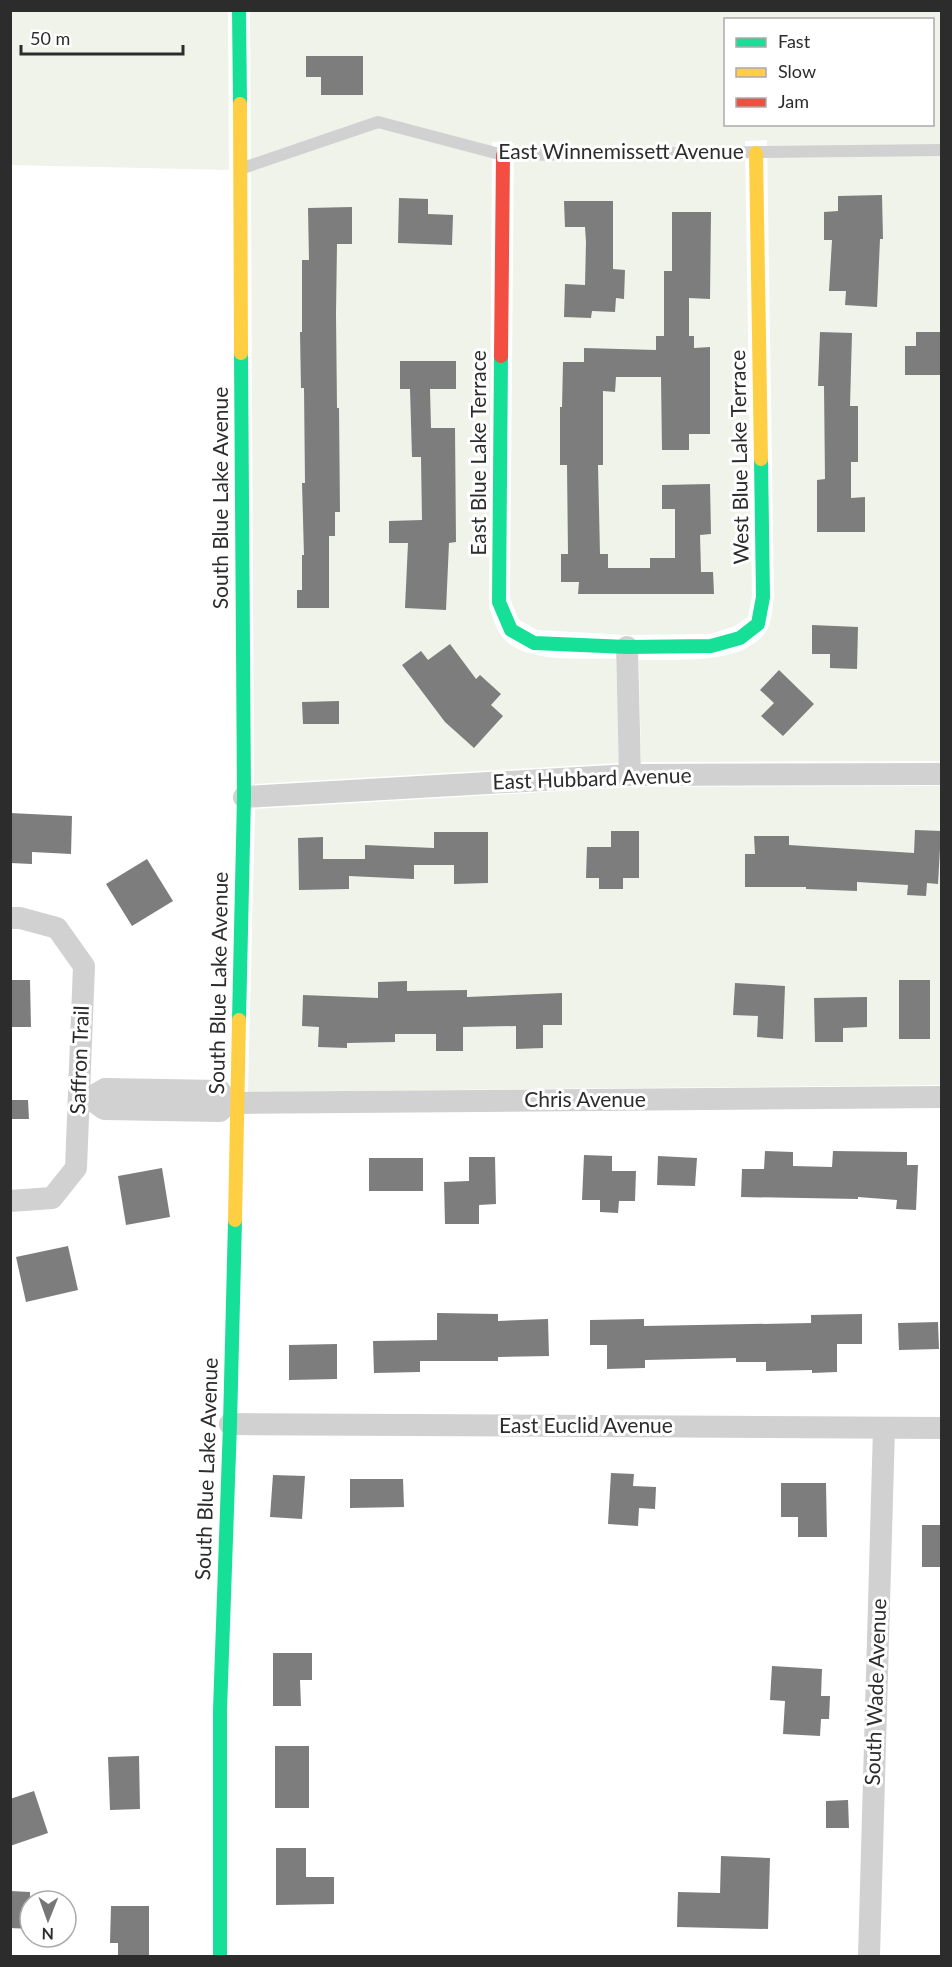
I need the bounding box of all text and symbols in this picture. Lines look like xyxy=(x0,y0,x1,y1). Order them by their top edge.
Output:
scale bar xyxy=(21,18,183,56)
legend xyxy=(724,18,934,126)
text: 50 m xyxy=(30,27,70,49)
text: Fast xyxy=(778,30,811,52)
text: Slow xyxy=(778,60,816,82)
text: Jam xyxy=(778,90,809,112)
street label: East Winnemissett Avenue xyxy=(498,138,744,163)
street label: West Blue Lake Terrace xyxy=(724,349,753,565)
street label: East Blue Lake Terrace xyxy=(465,350,490,556)
street label: South Blue Lake Avenue xyxy=(207,387,232,609)
street label: East Hubbard Avenue xyxy=(492,762,692,793)
street label: South Blue Lake Avenue xyxy=(203,871,232,1094)
street label: Saffron Trail xyxy=(64,1005,93,1115)
street label: Chris Avenue xyxy=(524,1086,646,1111)
street label: South Blue Lake Avenue xyxy=(189,1357,222,1581)
street label: East Euclid Avenue xyxy=(499,1412,673,1437)
street label: South Wade Avenue xyxy=(859,1598,890,1786)
north arrow xyxy=(18,1889,78,1949)
text: N xyxy=(41,1925,54,1944)

